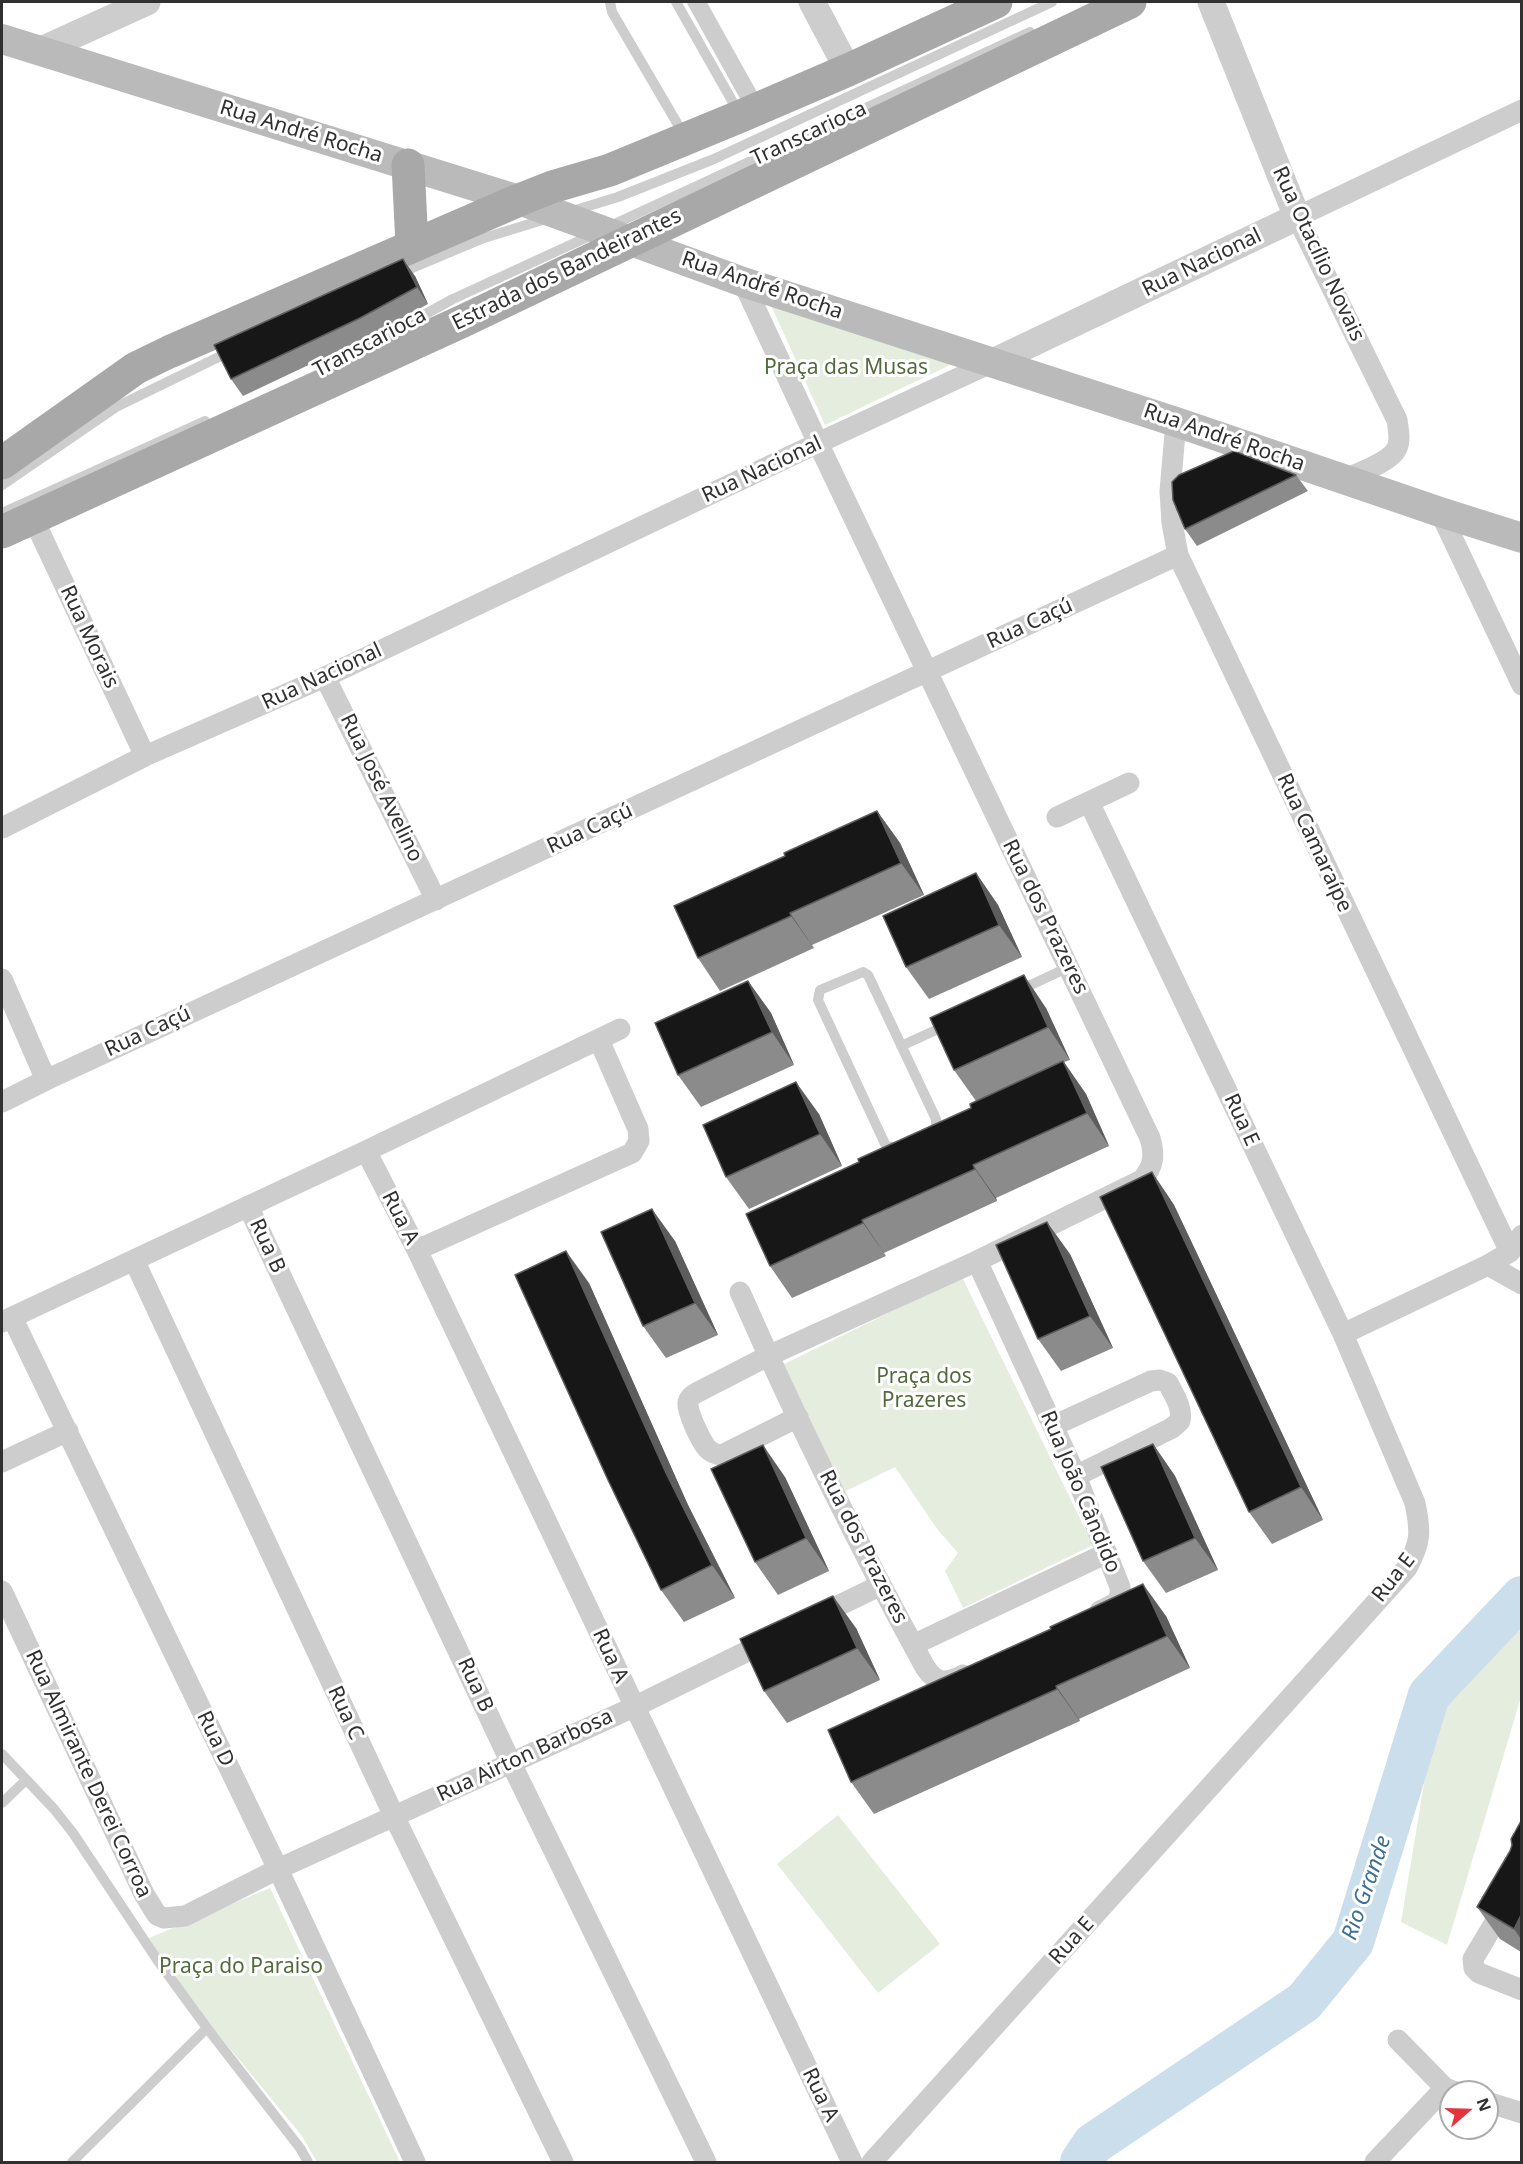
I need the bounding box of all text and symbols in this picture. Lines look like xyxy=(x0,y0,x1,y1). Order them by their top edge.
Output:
street label: Rua André Rocha xyxy=(217,95,385,169)
street label: Transcarioca xyxy=(747,96,871,172)
street label: Rua Otacílio Novais xyxy=(1266,163,1370,345)
street label: Estrada dos Bandeirantes xyxy=(448,204,686,336)
street label: Rua Nacional xyxy=(1138,223,1266,303)
street label: Rua André Rocha xyxy=(678,247,846,325)
street label: Transcarioca xyxy=(309,303,431,383)
park label: Praça das Musas xyxy=(764,355,928,381)
street label: Rua André Rocha xyxy=(1140,399,1308,477)
street label: Rua Nacional xyxy=(698,431,826,509)
street label: Rua Morais xyxy=(54,582,124,692)
street label: Rua Caçú xyxy=(983,593,1077,655)
street label: Rua Nacional xyxy=(258,638,386,716)
street label: Rua José Avelino xyxy=(334,710,428,866)
street label: Rua Camaraípe xyxy=(1271,770,1357,916)
street label: Rua Caçú xyxy=(543,798,637,860)
street label: Rua dos Prazeres xyxy=(997,836,1093,998)
street label: Rua Caçú xyxy=(101,1001,195,1063)
street label: Rua E xyxy=(1218,1090,1264,1150)
street label: Rua A xyxy=(376,1187,424,1249)
street label: Rua B xyxy=(244,1215,290,1277)
park label: Praça dos Prazeres xyxy=(876,1364,972,1414)
street label: Rua João Cândido xyxy=(1034,1407,1126,1577)
street label: Rua dos Prazeres xyxy=(813,1466,913,1628)
street label: Rua E xyxy=(1367,1549,1421,1607)
street label: Rua A xyxy=(587,1625,633,1687)
street label: Rua Almirante Derei Corroa xyxy=(19,1646,157,1902)
street label: Rua B xyxy=(452,1654,498,1716)
street label: Rua C xyxy=(322,1682,368,1744)
street label: Rua Airton Barbosa xyxy=(433,1704,617,1808)
street label: Rua D xyxy=(191,1707,239,1771)
water label: Rio Grande xyxy=(1337,1832,1397,1944)
street label: Rua E xyxy=(1044,1912,1100,1970)
park label: Praça do Paraiso xyxy=(159,1954,323,1980)
street label: Rua A xyxy=(796,2064,844,2126)
north arrow xyxy=(1439,2080,1499,2140)
text: N xyxy=(1471,2095,1497,2114)

